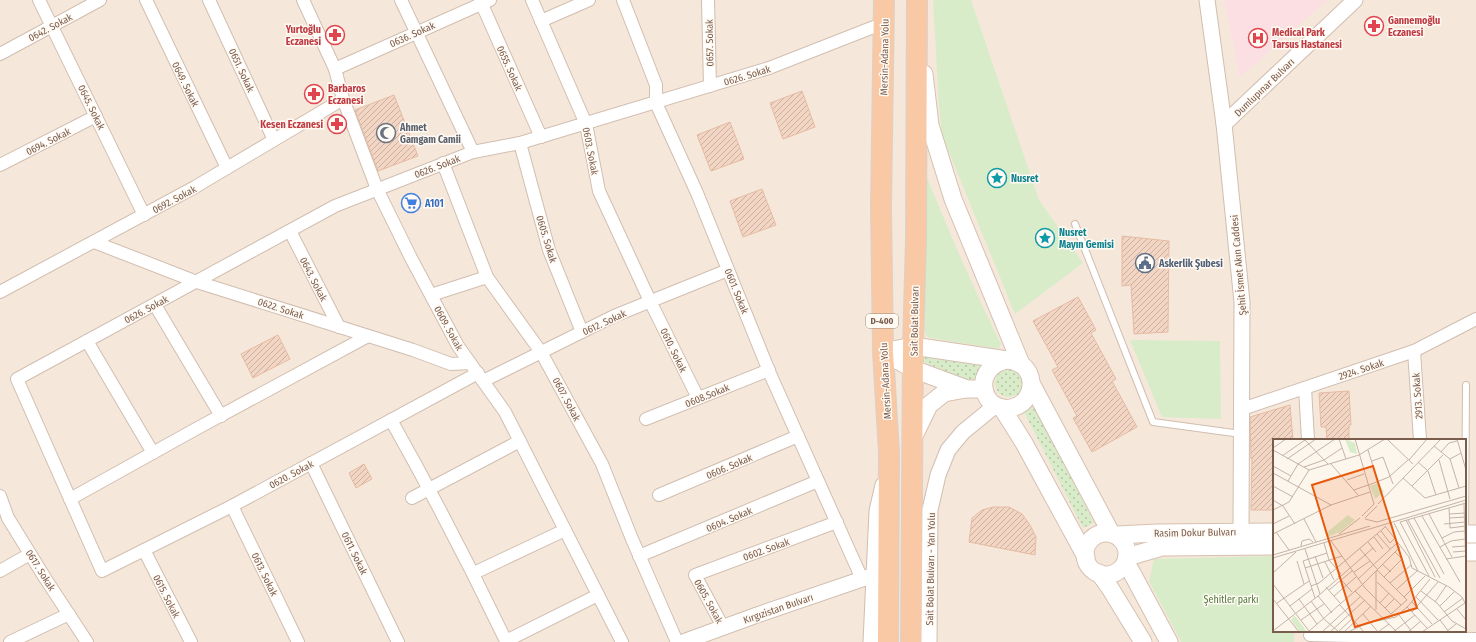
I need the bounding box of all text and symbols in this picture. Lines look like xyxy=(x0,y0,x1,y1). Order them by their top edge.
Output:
street label: 0642. Sokak xyxy=(26,11,75,44)
pharmacy icon: Gannemoğlu Eczanesi xyxy=(1363,15,1385,37)
place label: Gannemoğlu Eczanesi xyxy=(1388,15,1440,39)
street label: 0636. Sokak xyxy=(388,19,437,50)
street label: 0657. Sokak xyxy=(704,19,716,67)
street label: Mersin-Adana Yolu xyxy=(878,19,892,95)
place label: Yurtoğlu Eczanesi xyxy=(285,24,321,48)
pharmacy icon: Yurtoğlu Eczanesi xyxy=(324,24,346,46)
hospital icon: Medical Park Tarsus Hastanesi xyxy=(1247,27,1269,49)
place label: Medical Park Tarsus Hastanesi xyxy=(1272,27,1342,51)
street label: 0655. Sokak xyxy=(494,44,524,93)
street label: 0651. Sokak xyxy=(226,47,257,95)
street label: Dumlupınar Bulvarı xyxy=(1232,56,1297,119)
street label: 0649. Sokak xyxy=(169,60,201,109)
street label: 0626. Sokak xyxy=(722,63,772,89)
street label: 0645. Sokak xyxy=(75,83,107,132)
pharmacy icon: Barbaros Eczanesi xyxy=(303,83,325,105)
place label: Barbaros Eczanesi xyxy=(328,83,366,107)
pharmacy icon: Kesen Eczanesi xyxy=(326,113,348,135)
place label: Kesen Eczanesi xyxy=(260,119,323,131)
mosque icon: Ahmet Gamgam Camii xyxy=(375,122,397,144)
place label: Ahmet Gamgam Camii xyxy=(399,122,461,146)
street label: 0694. Sokak xyxy=(24,125,73,158)
street label: 0603. Sokak xyxy=(579,126,601,176)
street label: 0626. Sokak xyxy=(413,153,462,181)
place icon: Nusret xyxy=(986,167,1008,189)
place label: Nusret xyxy=(1011,173,1039,185)
street label: 0692. Sokak xyxy=(151,183,199,216)
supermarket icon: A101 xyxy=(400,192,422,214)
place label: A101 xyxy=(424,198,444,210)
street label: 0605. Sokak xyxy=(533,214,559,265)
street label: Şehit İsmet Akın Caddesi xyxy=(1227,214,1249,316)
place icon: Nusret Mayın Gemisi xyxy=(1034,227,1056,249)
place label: Nusret Mayın Gemisi xyxy=(1059,227,1114,251)
public building icon: Askerlik Şubesi xyxy=(1134,252,1156,274)
street label: 0643. Sokak xyxy=(297,255,330,304)
place label: Askerlik Şubesi xyxy=(1158,258,1223,270)
street label: 0601. Sokak xyxy=(722,267,751,316)
street label: Sait Bolat Bulvarı xyxy=(908,286,922,356)
street label: 0626. Sokak xyxy=(122,293,171,326)
street label: 0622. Sokak xyxy=(256,296,306,322)
street label: 0609. Sokak xyxy=(431,304,465,353)
street label: 0612. Sokak xyxy=(581,307,628,338)
road number: D-400 xyxy=(866,314,898,328)
street label: 0610. Sokak xyxy=(657,326,689,375)
street label: Mersin-Adana Yolu xyxy=(878,342,894,420)
street label: 2924. Sokak xyxy=(1337,357,1386,383)
street label: 2913. Sokak xyxy=(1410,372,1426,419)
street label: 0607. Sokak xyxy=(550,375,583,424)
street label: 0608.Sokak xyxy=(683,381,732,410)
inset map xyxy=(1273,439,1466,632)
street label: 0606. Sokak xyxy=(704,452,755,482)
street label: 0620. Sokak xyxy=(267,458,316,492)
street label: 0604. Sokak xyxy=(705,505,755,535)
street label: Sait Bolat Bulvarı - Yan Yolu xyxy=(924,512,938,626)
street label: Rasim Dokur Bulvarı xyxy=(1154,526,1236,540)
street label: 0611. Sokak xyxy=(339,530,370,577)
street label: 0602. Sokak xyxy=(742,536,791,564)
street label: 0617. Sokak xyxy=(23,548,58,594)
street label: 0613. Sokak xyxy=(248,551,280,598)
street label: 0615. Sokak xyxy=(150,573,182,620)
street label: 0605. Sokak xyxy=(691,577,725,626)
street label: Kırgızistan Bulvarı xyxy=(742,591,815,627)
park label: Şehitler parkı xyxy=(1203,594,1259,606)

